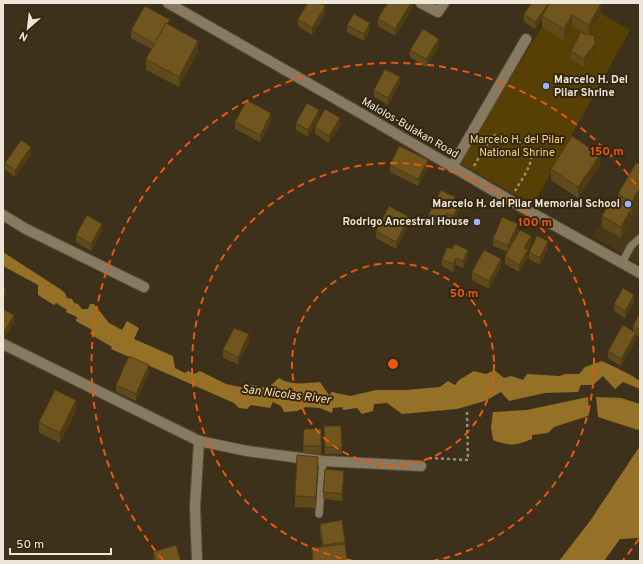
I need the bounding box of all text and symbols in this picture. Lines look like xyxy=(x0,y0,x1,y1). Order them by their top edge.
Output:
north arrow xyxy=(8,8,48,48)
text: N xyxy=(17,28,31,44)
place label: Marcelo H. Del Pilar Shrine xyxy=(554,73,628,100)
marker: Marcelo H. Del Pilar Shrine xyxy=(541,81,551,91)
street label: Malolos-Bulakan Road xyxy=(359,95,461,161)
park label: Marcelo H. del Pilar National Shrine xyxy=(470,133,565,160)
text: 150 m xyxy=(590,144,624,160)
place label: Marcelo H. del Pilar Memorial School xyxy=(432,197,620,211)
marker: Marcelo H. del Pilar Memorial School xyxy=(623,199,633,209)
place label: Rodrigo Ancestral House xyxy=(342,215,469,229)
text: 100 m xyxy=(518,215,552,231)
marker: Rodrigo Ancestral House xyxy=(472,217,482,227)
text: 50 m xyxy=(450,286,478,302)
centre of rings xyxy=(386,357,400,371)
water label: San Nicolas River xyxy=(240,382,333,409)
scale bar xyxy=(10,530,111,556)
text: 50 m xyxy=(16,537,44,553)

